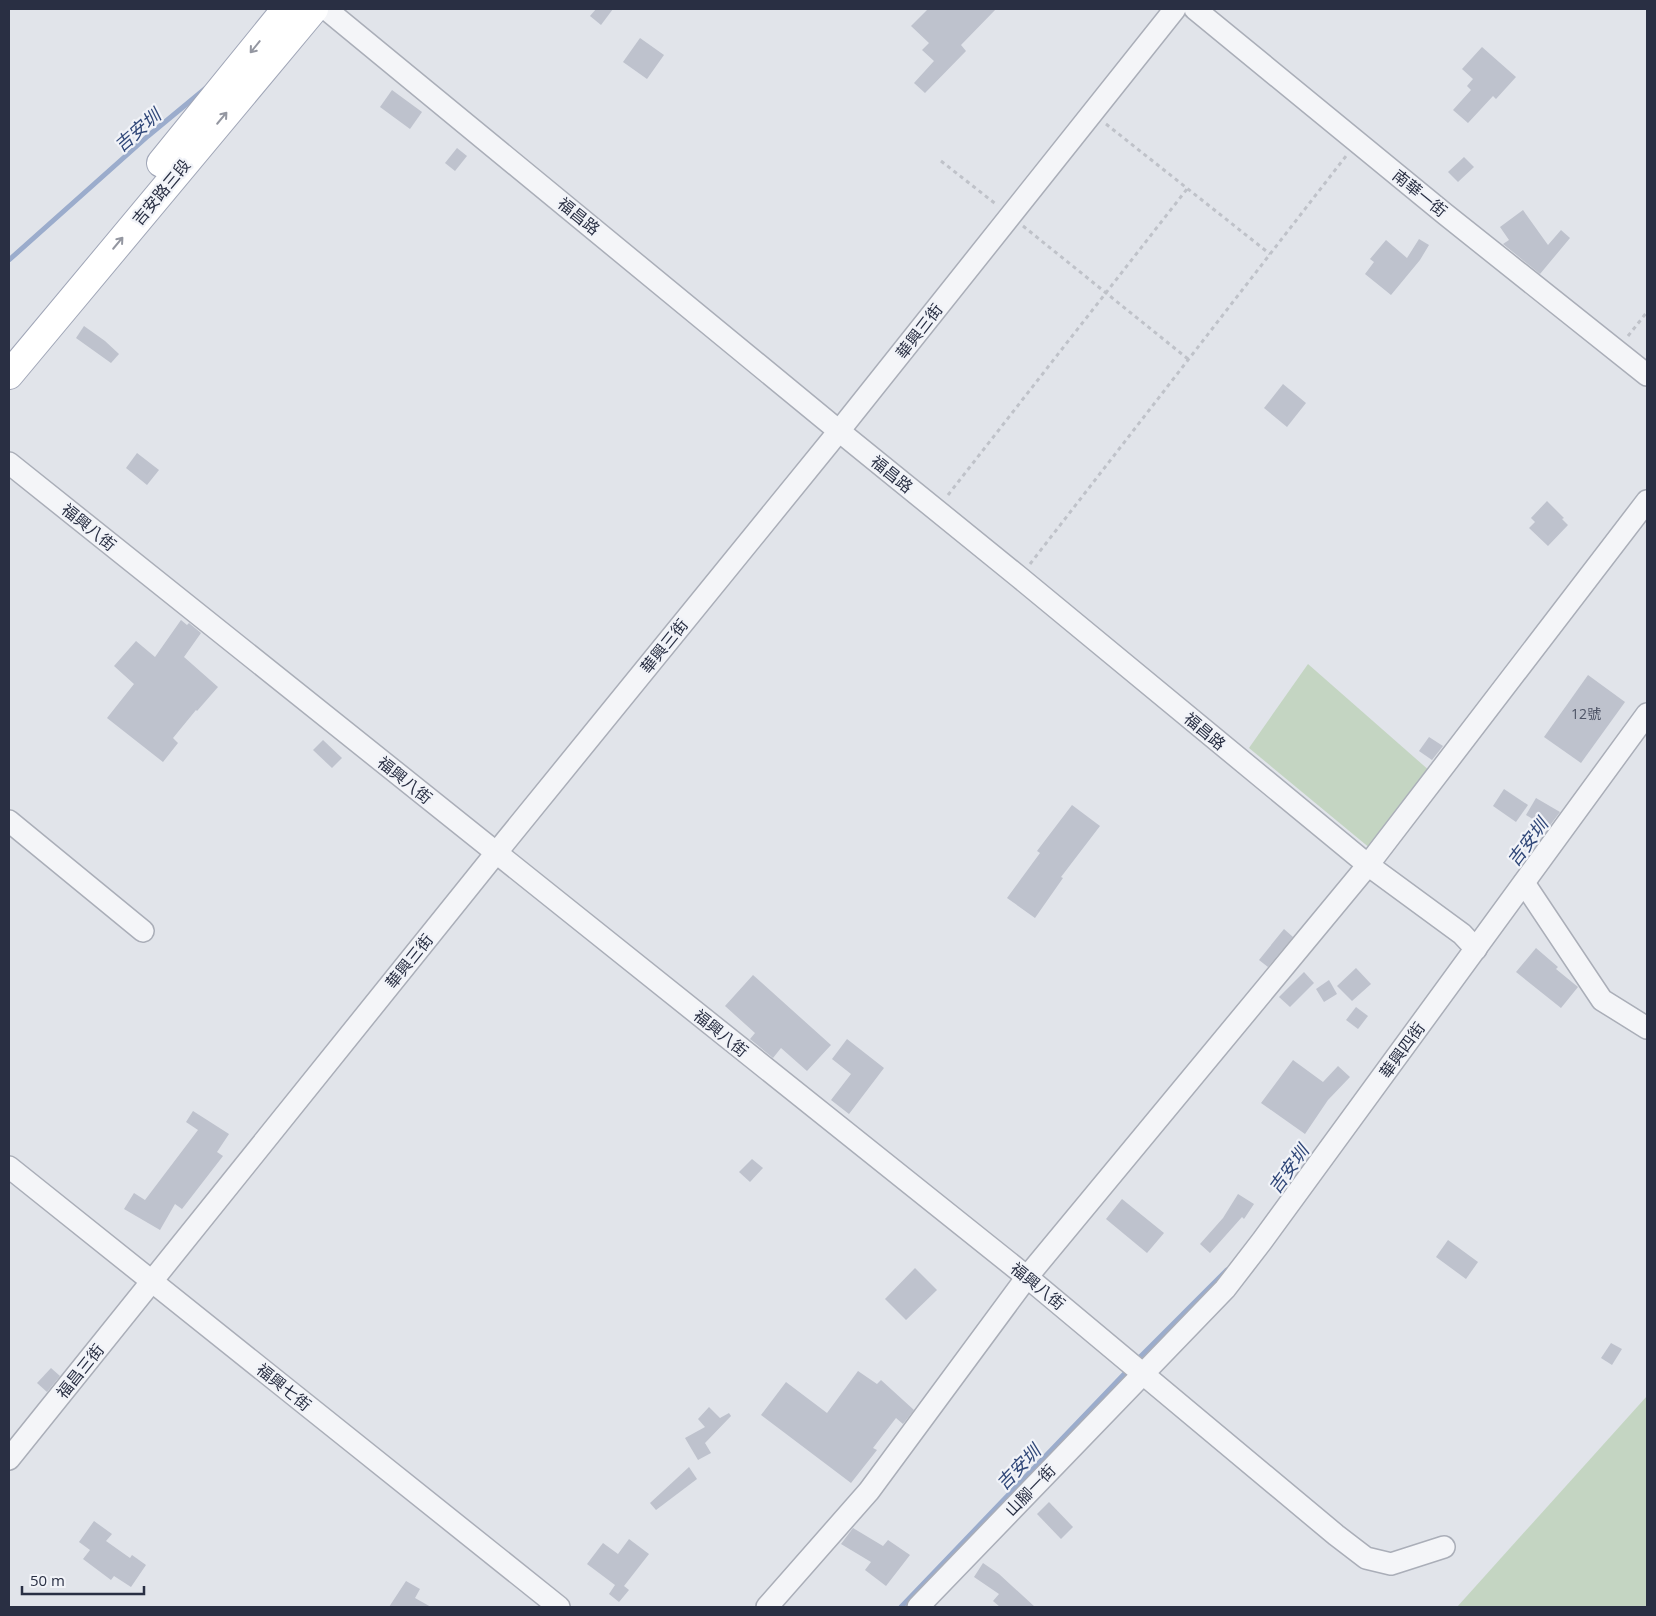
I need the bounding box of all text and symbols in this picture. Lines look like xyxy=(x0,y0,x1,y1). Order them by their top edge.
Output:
one-way arrow xyxy=(250,40,261,53)
water label: 吉安圳 xyxy=(109,101,168,157)
one-way arrow xyxy=(217,112,228,125)
street label: 吉安路三段 xyxy=(127,154,195,230)
street label: 南華一街 xyxy=(1388,164,1452,222)
street label: 福昌路 xyxy=(553,192,605,240)
one-way arrow xyxy=(113,237,124,250)
street label: 華興三街 xyxy=(891,299,947,363)
street label: 福昌路 xyxy=(866,450,918,498)
street label: 福興八街 xyxy=(57,498,121,556)
street label: 華興三街 xyxy=(635,614,693,678)
house number: 12號 xyxy=(1571,704,1601,723)
street label: 福昌路 xyxy=(1180,707,1230,755)
street label: 福興八街 xyxy=(373,751,437,809)
water label: 吉安圳 xyxy=(1501,811,1555,871)
street label: 華興三街 xyxy=(380,929,438,993)
street label: 福興八街 xyxy=(689,1004,753,1062)
street label: 華興四街 xyxy=(1374,1018,1430,1082)
water label: 吉安圳 xyxy=(1262,1138,1315,1198)
street label: 福興八街 xyxy=(1006,1257,1070,1315)
street label: 福昌三街 xyxy=(51,1339,109,1403)
street label: 福興七街 xyxy=(252,1358,316,1416)
water label: 吉安圳 xyxy=(991,1437,1047,1495)
street label: 山腳一街 xyxy=(1000,1459,1060,1521)
scale bar xyxy=(22,1564,145,1596)
text: 50 m xyxy=(30,1570,65,1590)

